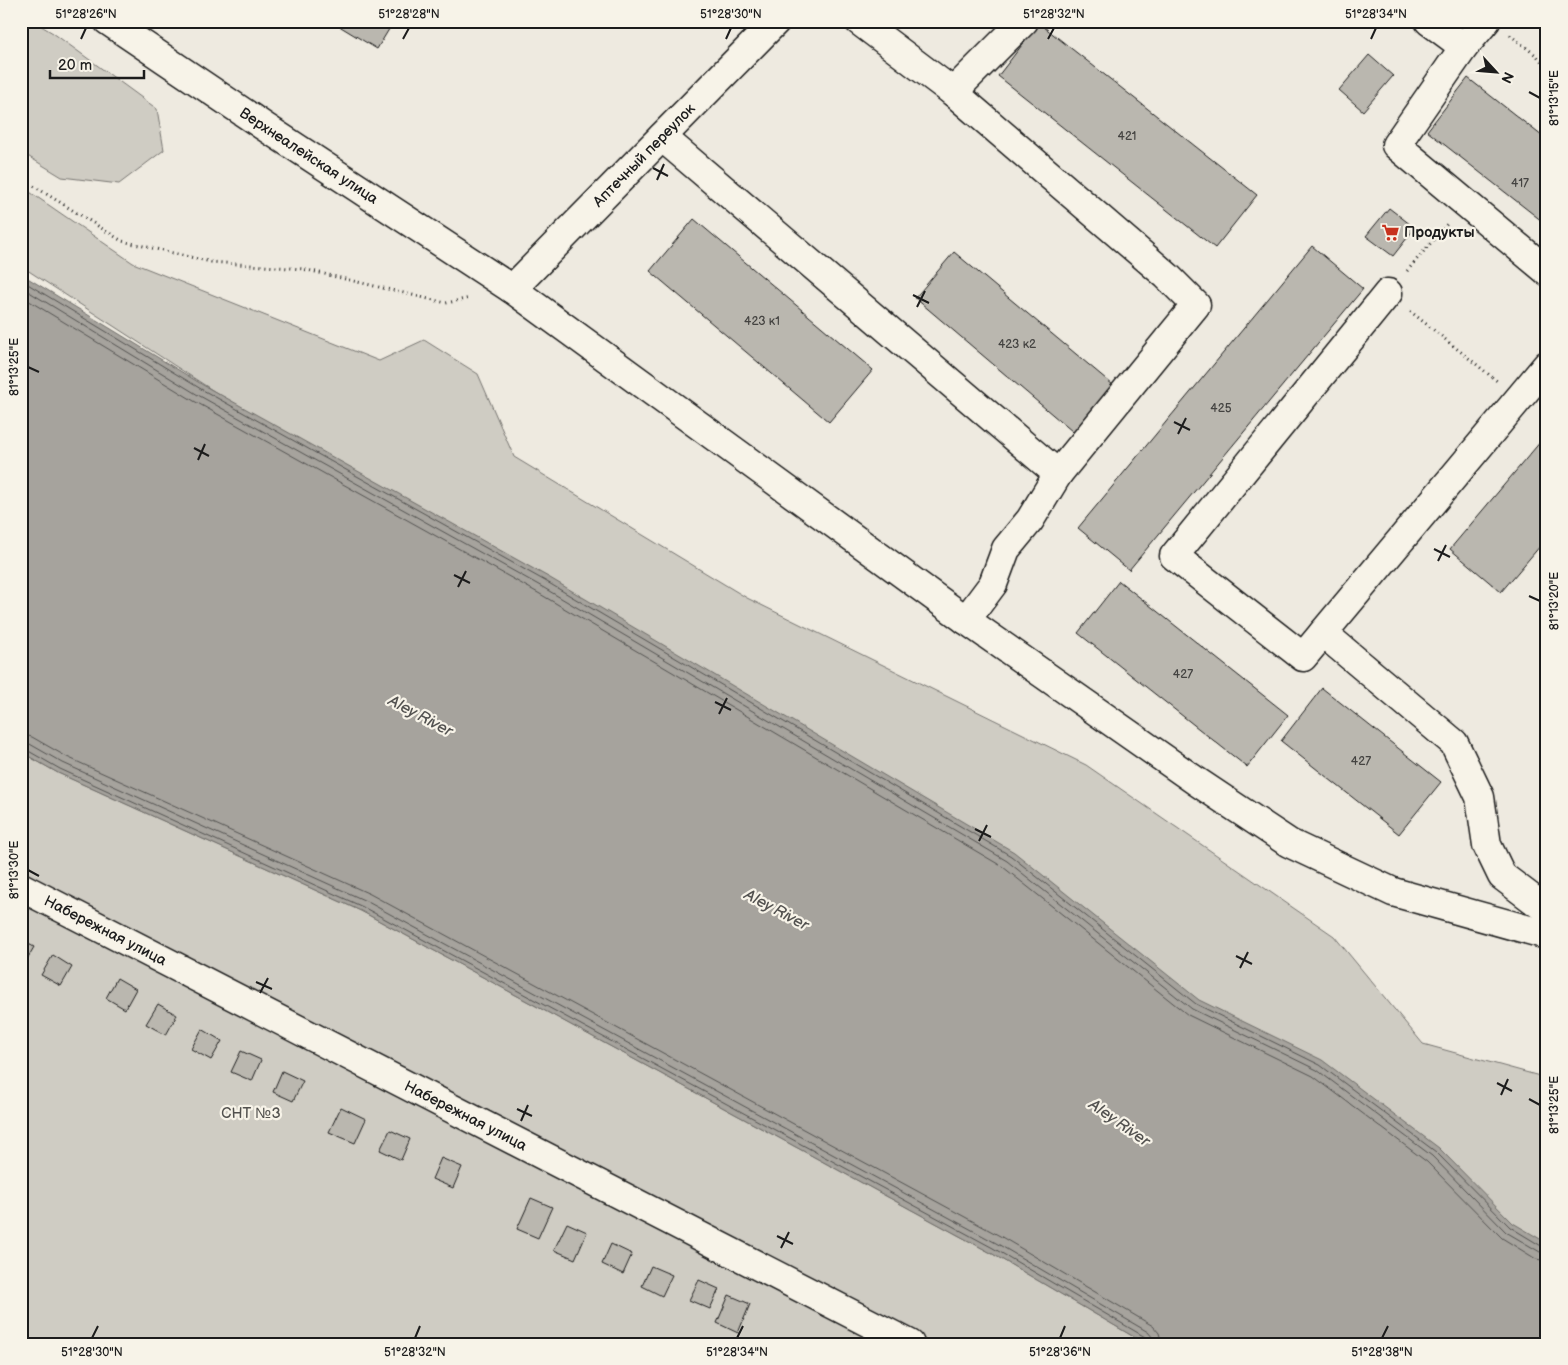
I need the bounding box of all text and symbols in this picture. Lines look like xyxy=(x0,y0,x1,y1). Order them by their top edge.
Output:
text: 51°28'26"N xyxy=(55,7,117,22)
text: 51°28'28"N xyxy=(378,7,440,22)
text: 51°28'30"N xyxy=(700,7,762,22)
text: 51°28'32"N xyxy=(1023,7,1085,22)
text: 51°28'34"N xyxy=(1345,7,1407,22)
scale bar xyxy=(50,48,144,80)
north arrow xyxy=(1470,48,1520,98)
text: 20 m xyxy=(58,56,92,75)
text: N xyxy=(1497,69,1517,86)
text: 81°13'15"E xyxy=(1547,70,1562,126)
street label: Аптечный переулок xyxy=(588,100,699,212)
street label: Верхнеалейская улица xyxy=(236,104,382,209)
house number: 421 xyxy=(1118,129,1136,144)
house number: 417 xyxy=(1511,176,1529,191)
supermarket icon: Продукты xyxy=(1380,222,1400,242)
place label: Продукты xyxy=(1404,223,1475,242)
house number: 423 к1 xyxy=(744,314,780,329)
house number: 423 к2 xyxy=(998,337,1036,352)
text: 81°13'25"E xyxy=(7,338,22,396)
house number: 425 xyxy=(1210,401,1232,416)
text: 81°13'20"E xyxy=(1547,572,1562,630)
house number: 427 xyxy=(1173,667,1193,682)
water label: Aley River xyxy=(384,691,457,742)
house number: 427 xyxy=(1351,754,1371,769)
text: 81°13'30"E xyxy=(7,841,22,899)
water label: Aley River xyxy=(740,885,813,936)
street label: Набережная улица xyxy=(41,892,170,970)
text: 81°13'25"E xyxy=(1547,1076,1562,1134)
street label: Набережная улица xyxy=(401,1077,530,1155)
water label: Aley River xyxy=(1084,1095,1154,1152)
park label: СНТ №3 xyxy=(221,1104,281,1123)
text: 51°28'30"N xyxy=(61,1345,123,1360)
text: 51°28'32"N xyxy=(384,1345,446,1360)
text: 51°28'34"N xyxy=(706,1345,768,1360)
text: 51°28'36"N xyxy=(1029,1345,1091,1360)
text: 51°28'38"N xyxy=(1351,1345,1413,1360)

